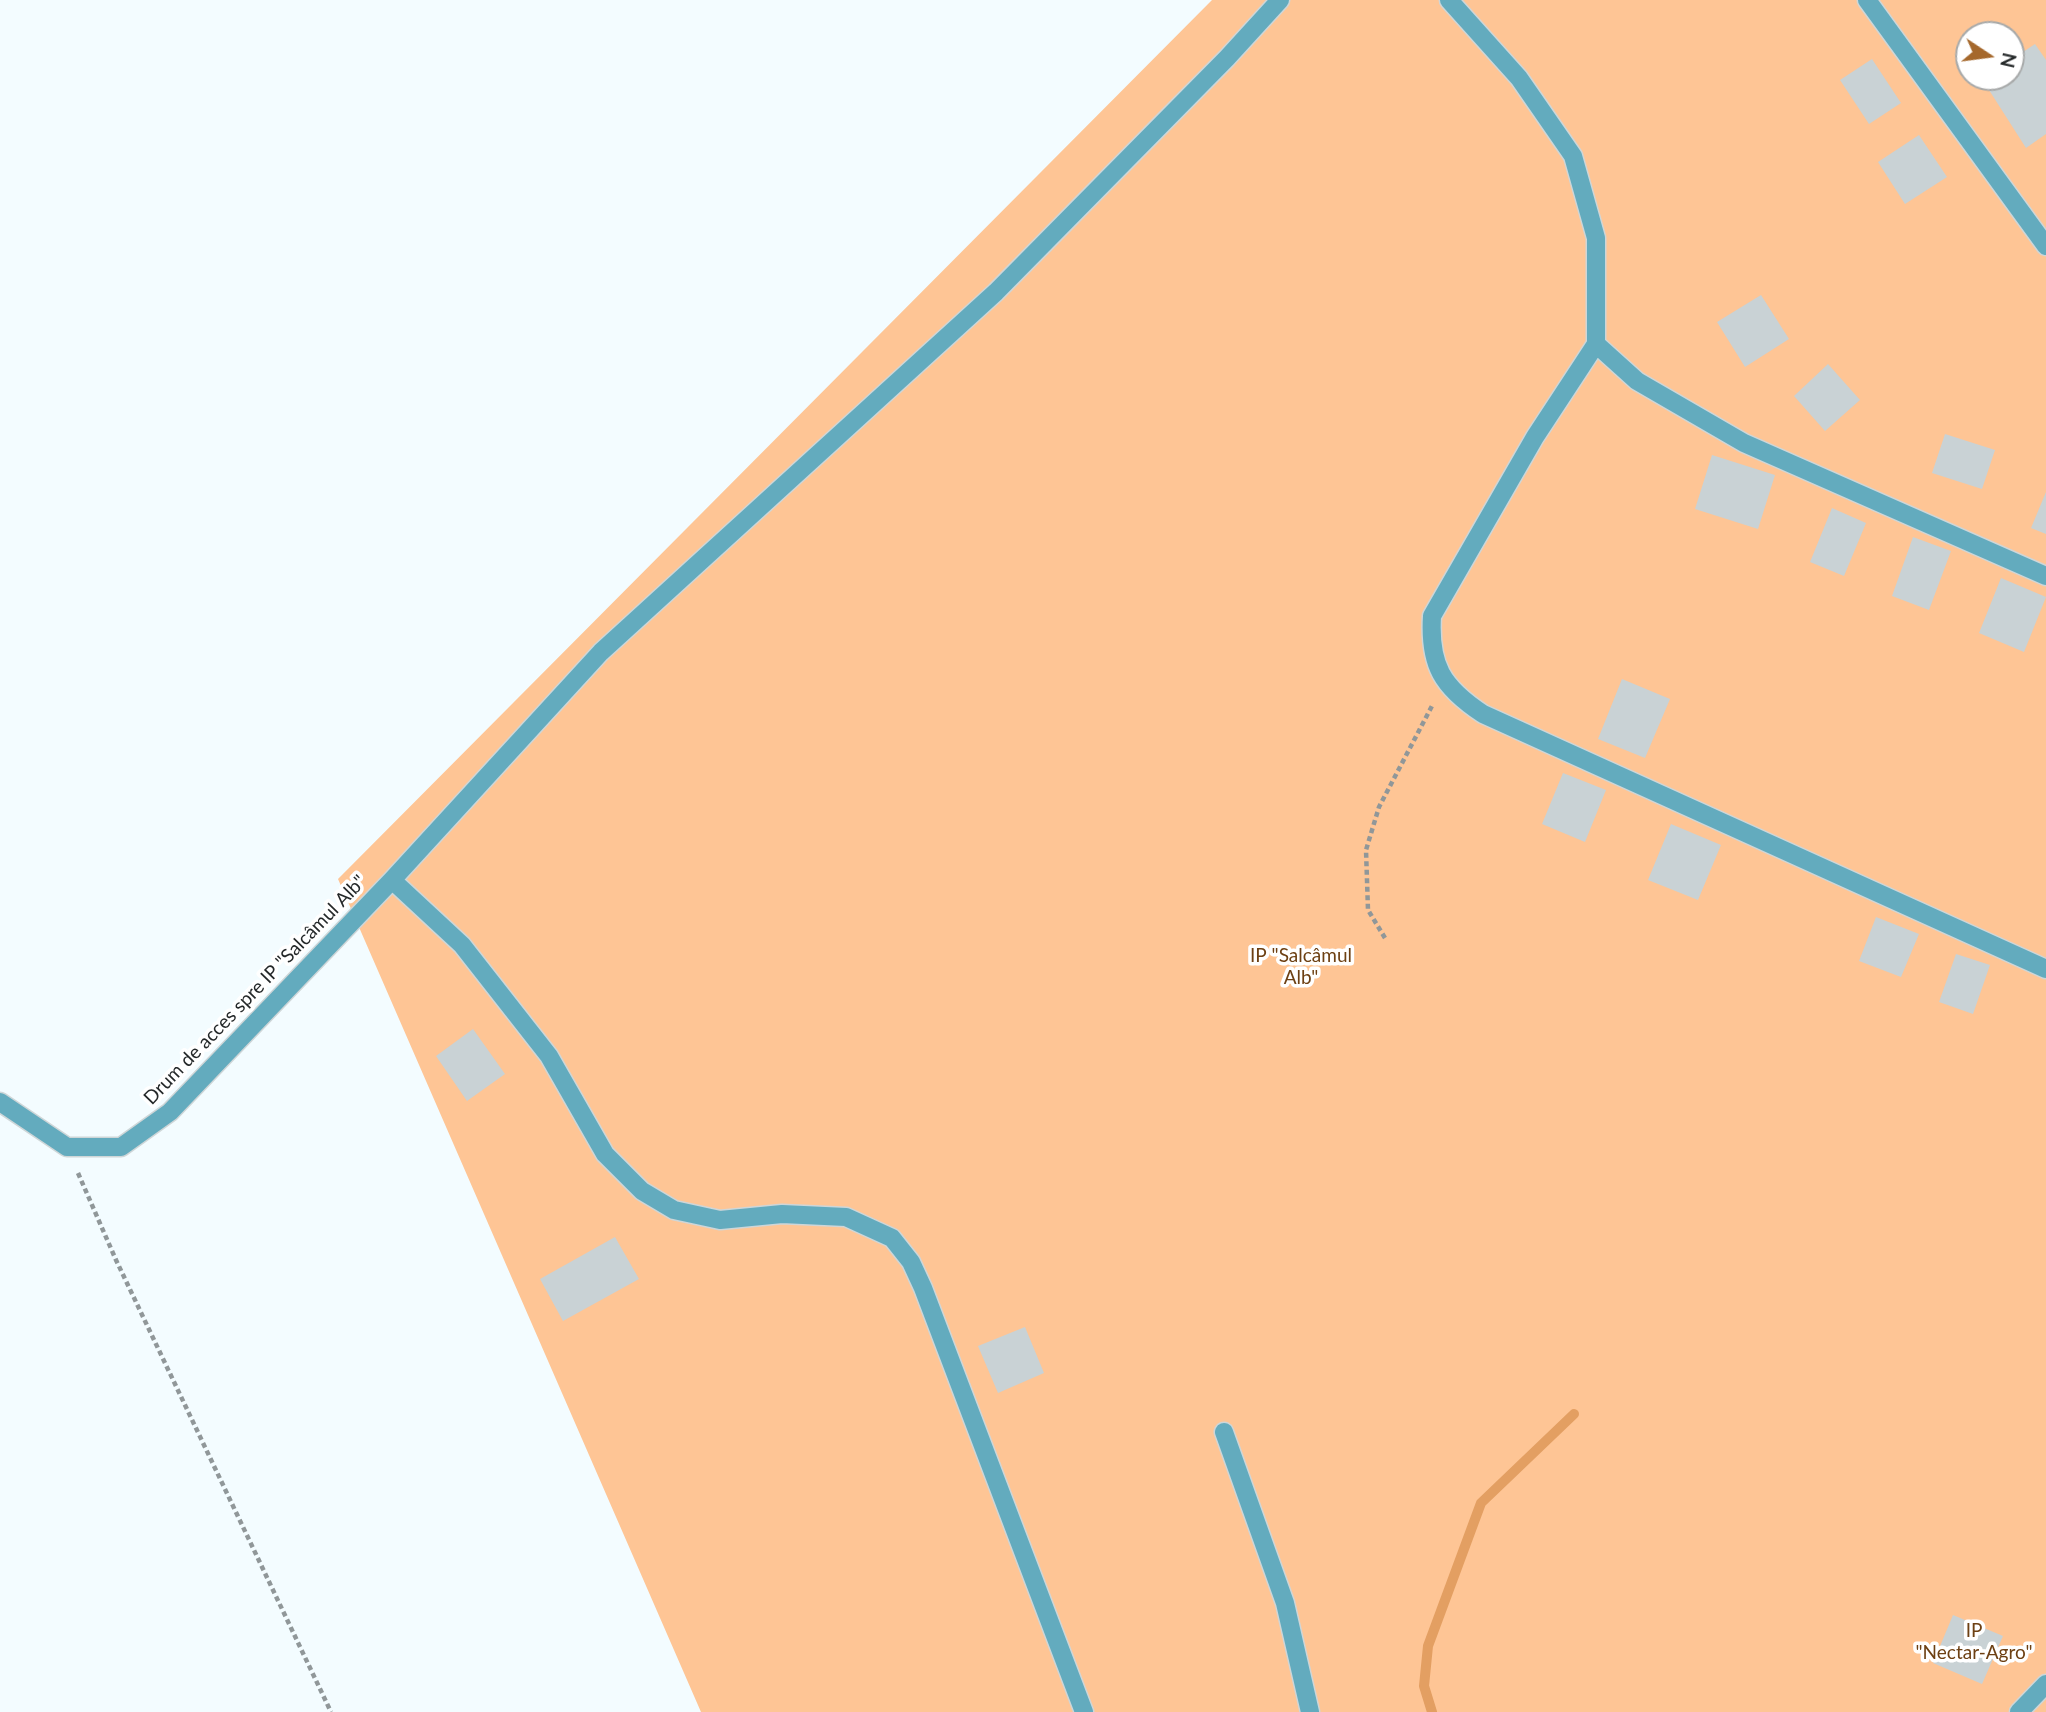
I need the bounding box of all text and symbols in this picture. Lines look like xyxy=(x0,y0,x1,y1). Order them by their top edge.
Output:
north arrow xyxy=(1955,21,2025,91)
text: N xyxy=(1996,51,2022,70)
street label: Drum de acces spre IP "Salcâmul Alb" xyxy=(139,871,371,1109)
park label: IP "Salcâmul Alb" xyxy=(1250,945,1352,989)
park label: IP "Nectar-Agro" xyxy=(1916,1620,2032,1664)

